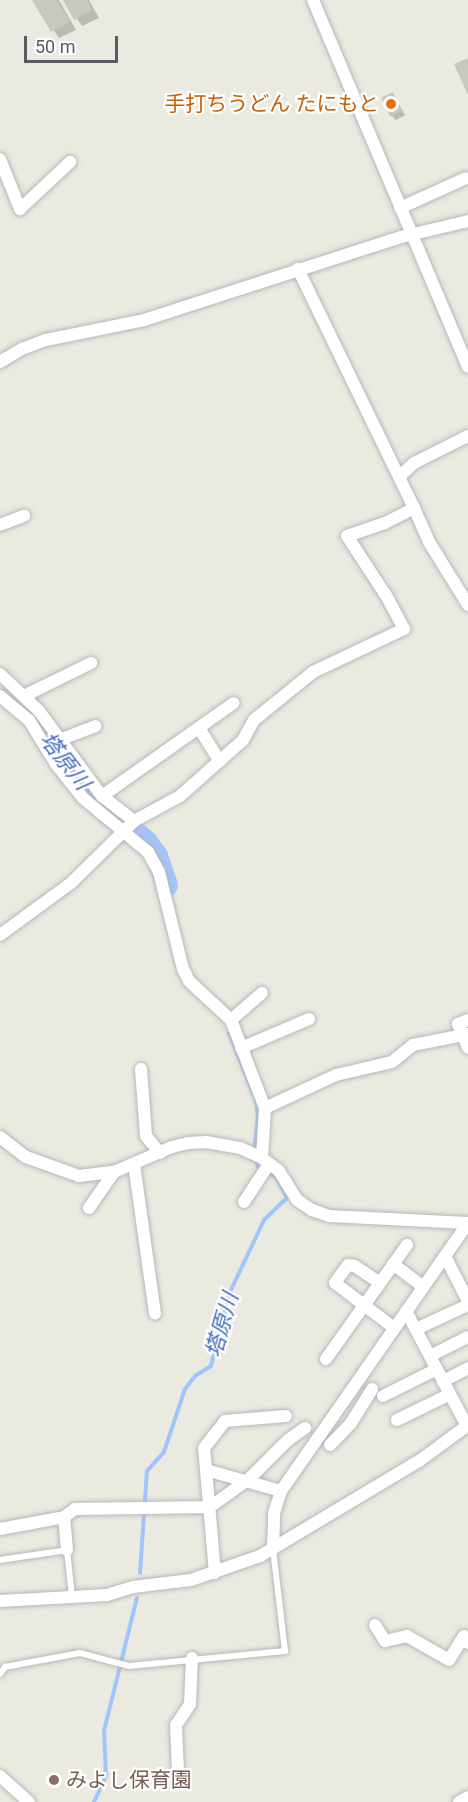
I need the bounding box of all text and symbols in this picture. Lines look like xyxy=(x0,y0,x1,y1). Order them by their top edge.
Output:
scale bar xyxy=(27,24,122,62)
text: 50 m xyxy=(35,36,75,57)
place label: 手打ちうどん たにもと xyxy=(164,91,379,117)
marker: 手打ちうどん たにもと xyxy=(384,97,398,111)
water label: 塔原川 xyxy=(34,727,96,795)
water label: 塔原川 xyxy=(200,1290,244,1360)
place label: みよし保育園 xyxy=(66,1767,192,1793)
marker: みよし保育園 xyxy=(47,1773,61,1787)

